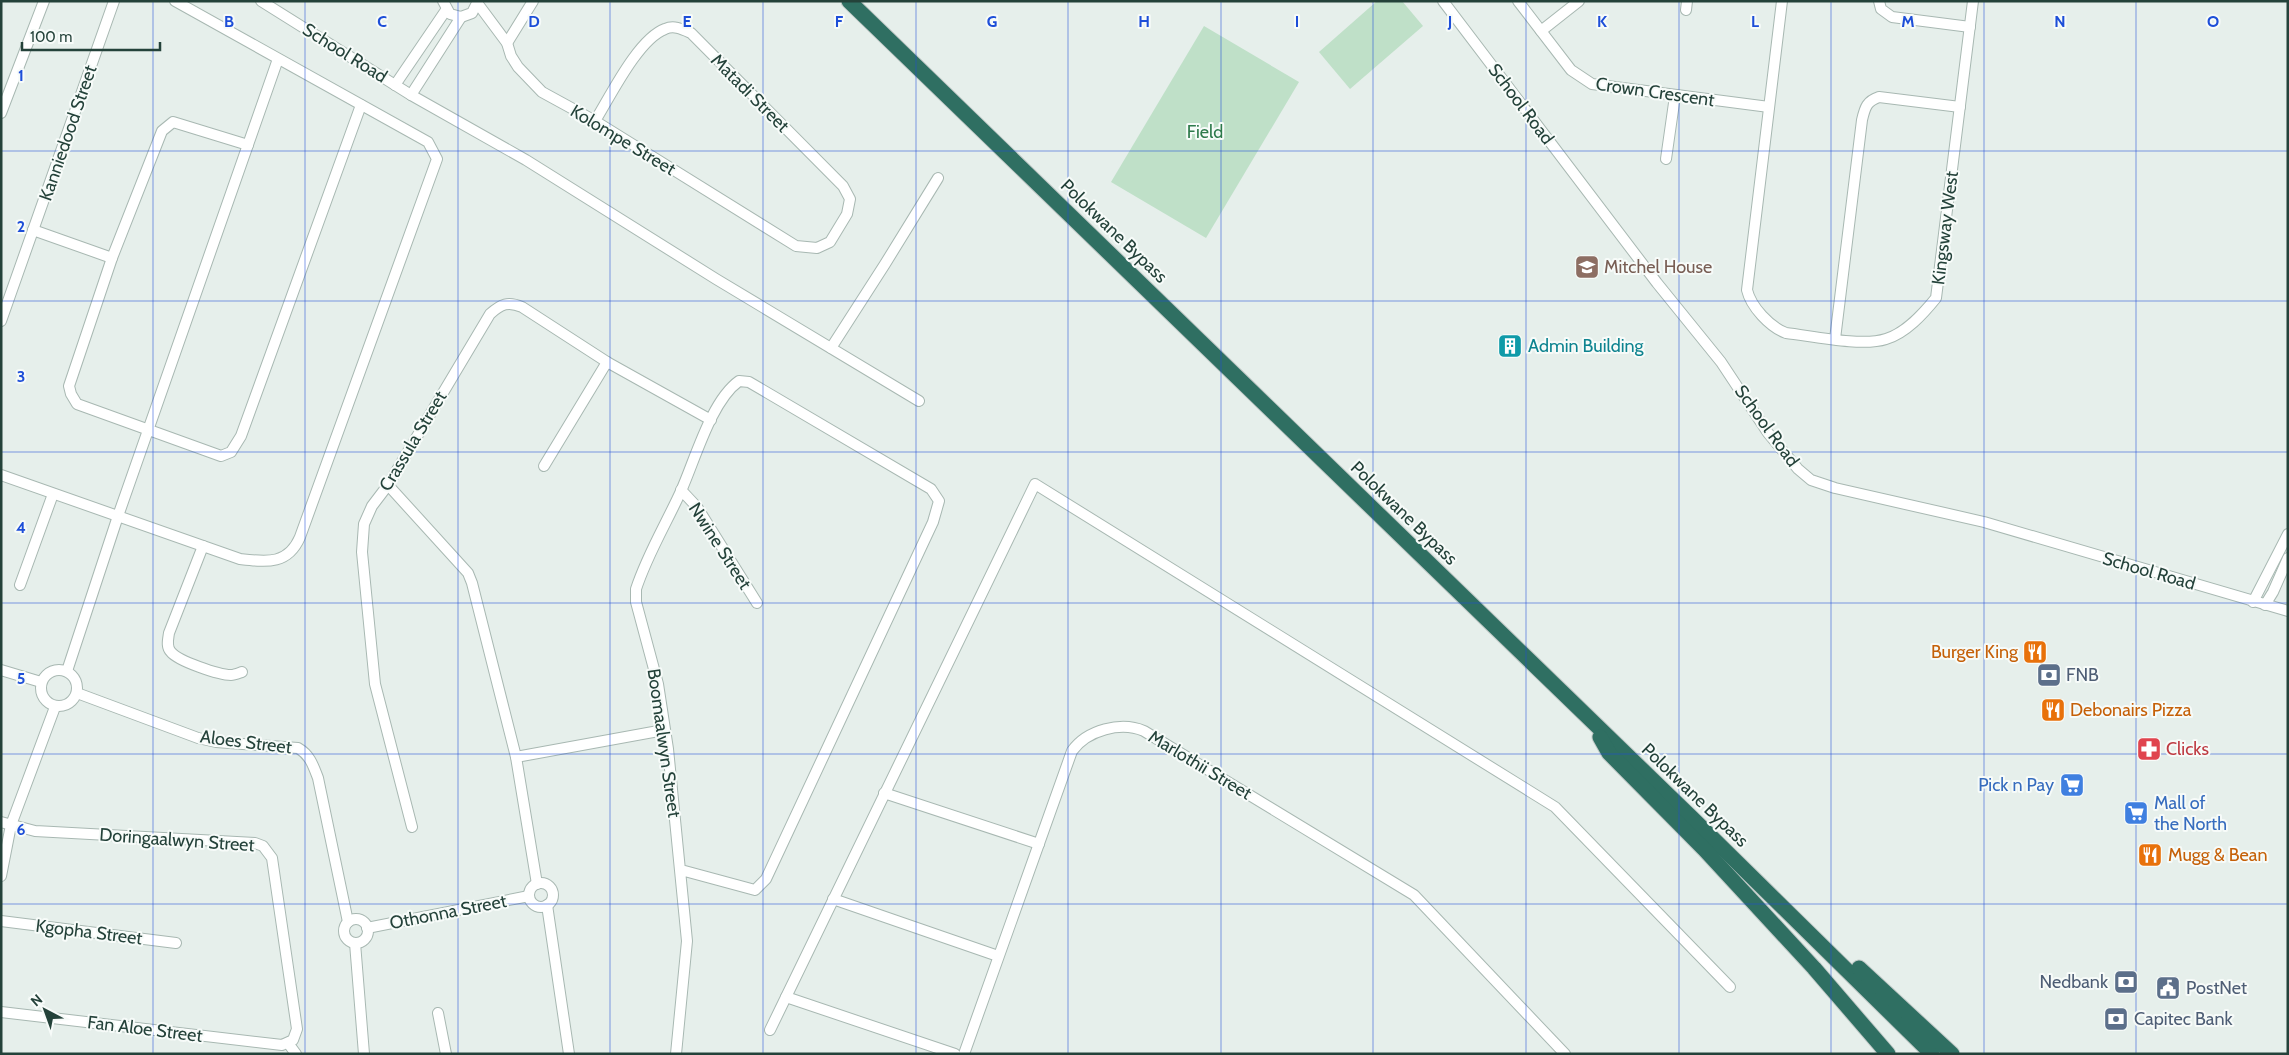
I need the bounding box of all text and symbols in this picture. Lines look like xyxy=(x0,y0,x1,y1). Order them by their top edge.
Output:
text: B xyxy=(224,12,234,31)
text: C xyxy=(377,12,387,31)
text: D xyxy=(528,12,540,31)
text: E xyxy=(682,12,692,31)
text: F xyxy=(835,12,844,31)
text: G xyxy=(987,12,997,31)
text: H xyxy=(1138,12,1150,31)
text: I xyxy=(1295,12,1299,31)
text: J xyxy=(1447,12,1452,31)
text: K xyxy=(1597,12,1607,31)
text: L xyxy=(1751,12,1759,31)
text: M xyxy=(1901,12,1915,31)
text: N xyxy=(2054,12,2066,31)
text: O xyxy=(2207,12,2219,31)
street label: School Road xyxy=(299,18,391,88)
scale bar xyxy=(22,20,160,52)
text: 100 m xyxy=(30,28,72,46)
street label: Matadi Street xyxy=(706,49,794,137)
street label: School Road xyxy=(1483,59,1559,149)
street label: Kanniedood Street xyxy=(34,62,102,204)
text: 1 xyxy=(18,66,24,85)
street label: Crown Crescent xyxy=(1594,73,1716,111)
street label: Kolompe Street xyxy=(566,100,680,180)
park label: Field xyxy=(1187,121,1223,143)
street label: Kingsway West xyxy=(1927,170,1963,286)
street label: Polokwane Bypass xyxy=(1056,174,1172,288)
text: 2 xyxy=(17,217,25,236)
school or university icon: Mitchel House xyxy=(1574,254,1600,280)
place label: Mitchel House xyxy=(1604,256,1712,278)
building icon: Admin Building xyxy=(1497,333,1523,359)
place label: Admin Building xyxy=(1528,335,1645,357)
text: 3 xyxy=(17,367,25,386)
street label: School Road xyxy=(1730,381,1804,471)
street label: Crassula Street xyxy=(375,387,451,495)
street label: Polokwane Bypass xyxy=(1346,456,1462,570)
street label: Nwine Street xyxy=(684,499,756,593)
text: 4 xyxy=(16,518,26,537)
street label: School Road xyxy=(2100,547,2198,595)
restaurant icon: Burger King xyxy=(2022,639,2048,665)
place label: Burger King xyxy=(1931,641,2019,663)
bank icon: FNB xyxy=(2036,662,2062,688)
place label: FNB xyxy=(2066,664,2099,686)
street label: Boomaalwyn Street xyxy=(643,667,685,819)
text: 5 xyxy=(17,669,25,688)
restaurant icon: Debonairs Pizza xyxy=(2040,697,2066,723)
place label: Debonairs Pizza xyxy=(2070,699,2192,721)
street label: Aloes Street xyxy=(199,725,293,759)
street label: Marlothii Street xyxy=(1144,726,1256,804)
pharmacy icon: Clicks xyxy=(2136,736,2162,762)
street label: Polokwane Bypass xyxy=(1637,738,1753,852)
place label: Clicks xyxy=(2166,738,2209,760)
supermarket icon: Pick n Pay xyxy=(2059,772,2085,798)
place label: Pick n Pay xyxy=(1978,774,2054,796)
place label: Mall of the North xyxy=(2154,792,2227,835)
supermarket icon: Mall of the North xyxy=(2123,800,2149,826)
text: 6 xyxy=(17,820,26,839)
street label: Doringaalwyn Street xyxy=(99,824,255,856)
restaurant icon: Mugg & Bean xyxy=(2137,842,2163,868)
place label: Mugg & Bean xyxy=(2168,844,2268,866)
street label: Othonna Street xyxy=(388,890,508,934)
street label: Kgopha Street xyxy=(34,915,144,949)
bank icon: Nedbank xyxy=(2113,969,2139,995)
place label: Nedbank xyxy=(2040,971,2109,993)
public building icon: PostNet xyxy=(2155,975,2181,1001)
place label: PostNet xyxy=(2186,977,2247,999)
north arrow xyxy=(20,985,70,1035)
text: N xyxy=(27,990,46,1010)
bank icon: Capitec Bank xyxy=(2103,1006,2129,1032)
place label: Capitec Bank xyxy=(2134,1008,2233,1030)
street label: Fan Aloe Street xyxy=(86,1011,204,1047)

